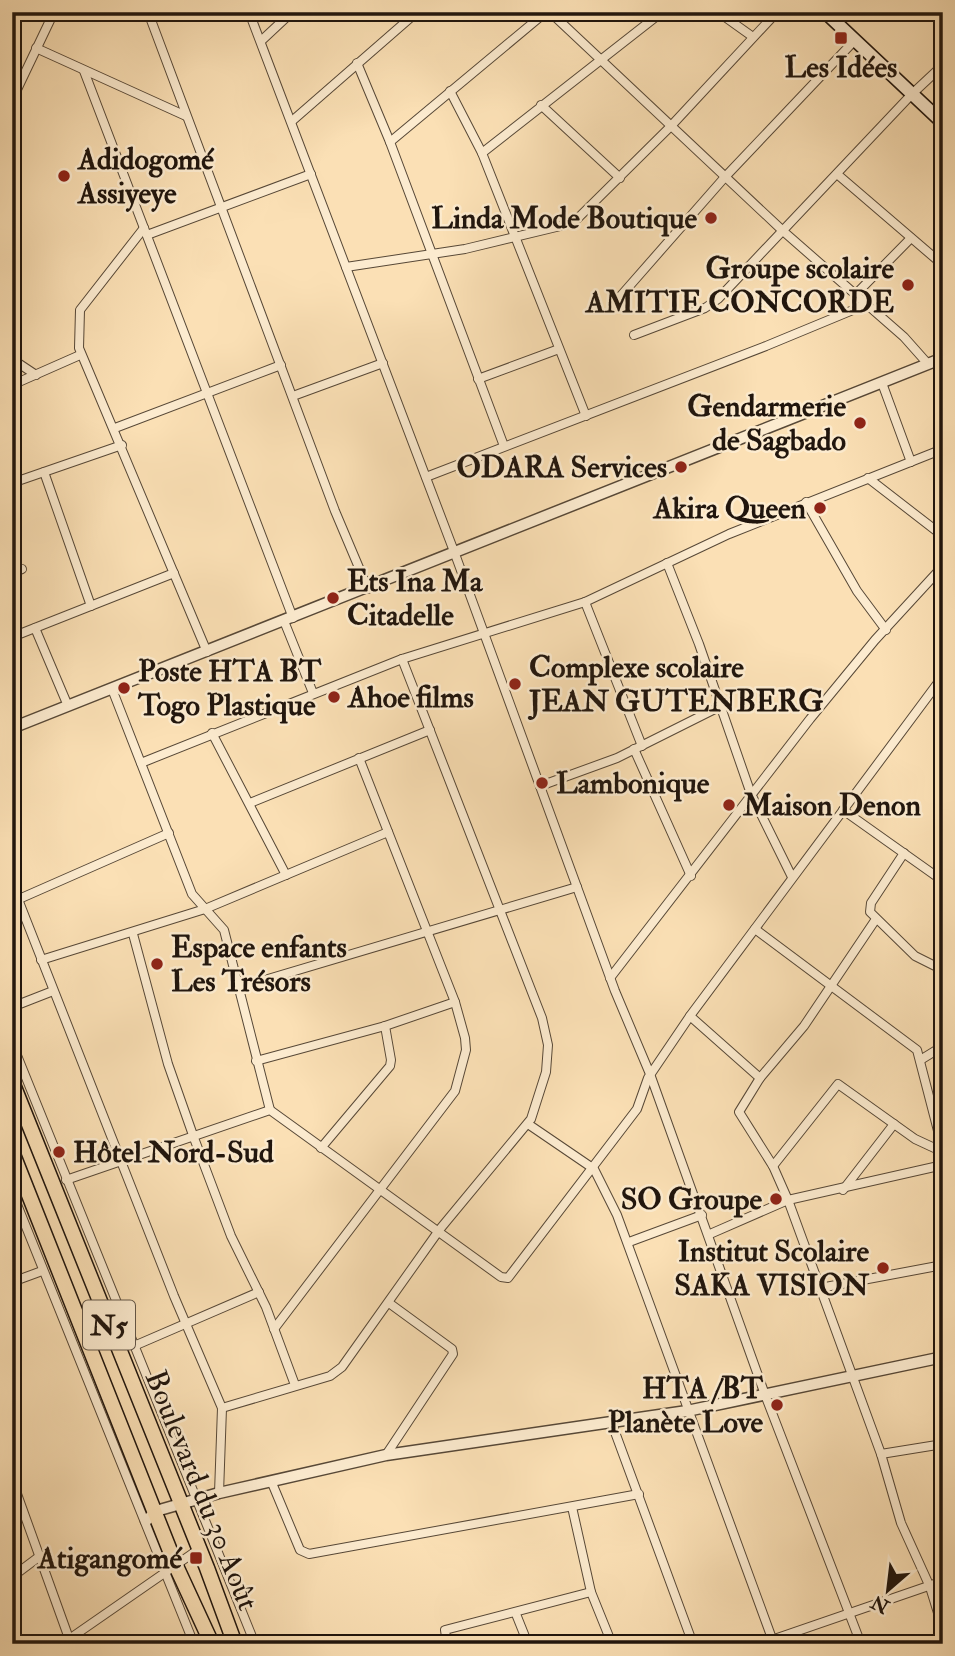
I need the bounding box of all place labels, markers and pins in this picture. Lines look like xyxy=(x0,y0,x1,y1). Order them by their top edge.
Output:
marker: Les Idées xyxy=(833,30,849,46)
place label: Les Idées xyxy=(785,49,897,86)
place label: Adidogomé Assiyeye xyxy=(76,141,215,212)
marker: Adidogomé Assiyeye xyxy=(56,168,72,184)
place label: Linda Mode Boutique xyxy=(431,200,697,237)
marker: Linda Mode Boutique xyxy=(703,210,719,226)
place label: Groupe scolaire AMITIE CONCORDE xyxy=(584,250,894,321)
marker: Groupe scolaire AMITIE CONCORDE xyxy=(900,277,916,293)
place label: Gendarmerie de Sagbado xyxy=(687,388,846,459)
marker: Gendarmerie de Sagbado xyxy=(852,415,868,431)
place label: ODARA Services xyxy=(457,449,667,486)
marker: ODARA Services xyxy=(673,459,689,475)
place label: Akira Queen xyxy=(651,490,807,527)
marker: Akira Queen xyxy=(812,500,828,516)
place label: Ets Ina Ma Citadelle xyxy=(347,563,484,634)
marker: Ets Ina Ma Citadelle xyxy=(325,590,341,606)
place label: Complexe scolaire JEAN GUTENBERG xyxy=(527,649,823,720)
place label: Poste HTA BT Togo Plastique xyxy=(137,653,322,724)
marker: Complexe scolaire JEAN GUTENBERG xyxy=(507,676,523,692)
place label: Ahoe films xyxy=(346,679,474,716)
marker: Poste HTA BT Togo Plastique xyxy=(116,680,132,696)
marker: Ahoe films xyxy=(326,689,342,705)
place label: Lambonique xyxy=(556,765,710,802)
marker: Lambonique xyxy=(534,775,550,791)
place label: Maison Denon xyxy=(742,787,921,824)
marker: Maison Denon xyxy=(721,797,737,813)
place label: Espace enfants Les Trésors xyxy=(171,929,347,1000)
marker: Espace enfants Les Trésors xyxy=(149,956,165,972)
place label: Hôtel Nord-Sud xyxy=(73,1134,274,1171)
marker: Hôtel Nord-Sud xyxy=(51,1144,67,1160)
place label: SO Groupe xyxy=(621,1181,762,1218)
marker: SO Groupe xyxy=(768,1191,784,1207)
place label: Institut Scolaire SAKA VISION xyxy=(674,1233,870,1304)
marker: Institut Scolaire SAKA VISION xyxy=(875,1260,891,1276)
place label: HTA /BT Planète Love xyxy=(608,1370,764,1441)
marker: HTA /BT Planète Love xyxy=(769,1397,785,1413)
place label: Atigangomé xyxy=(36,1540,183,1577)
marker: Atigangomé xyxy=(188,1550,204,1566)

